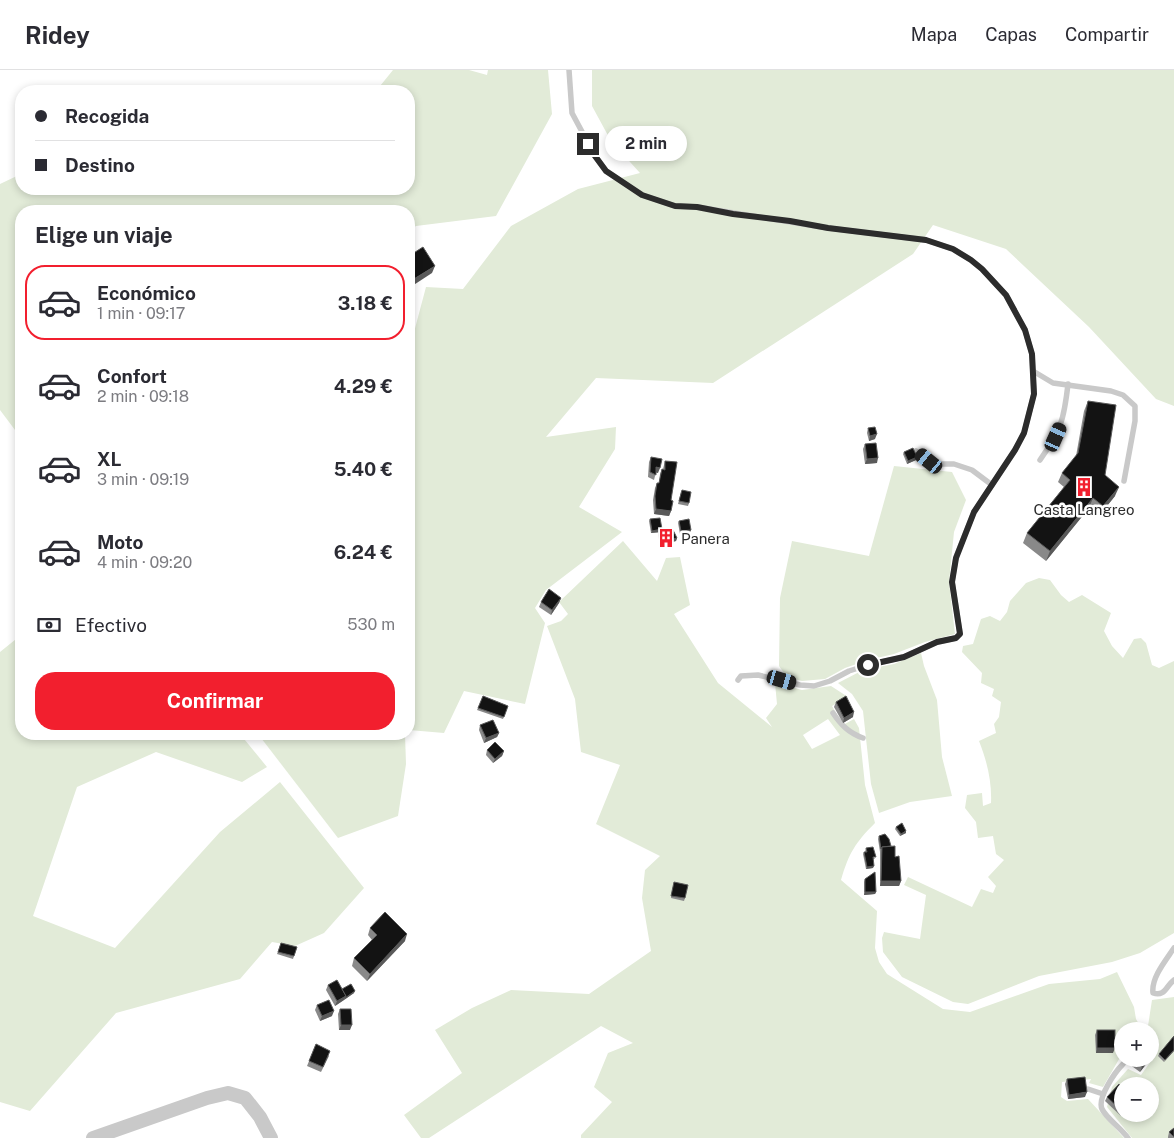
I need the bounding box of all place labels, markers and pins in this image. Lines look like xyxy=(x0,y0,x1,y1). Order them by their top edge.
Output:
building icon: Casta Langreo xyxy=(1073,476,1095,498)
place label: Casta Langreo xyxy=(1033,501,1135,518)
building icon: Panera xyxy=(655,527,677,549)
place label: Panera xyxy=(681,530,730,547)

